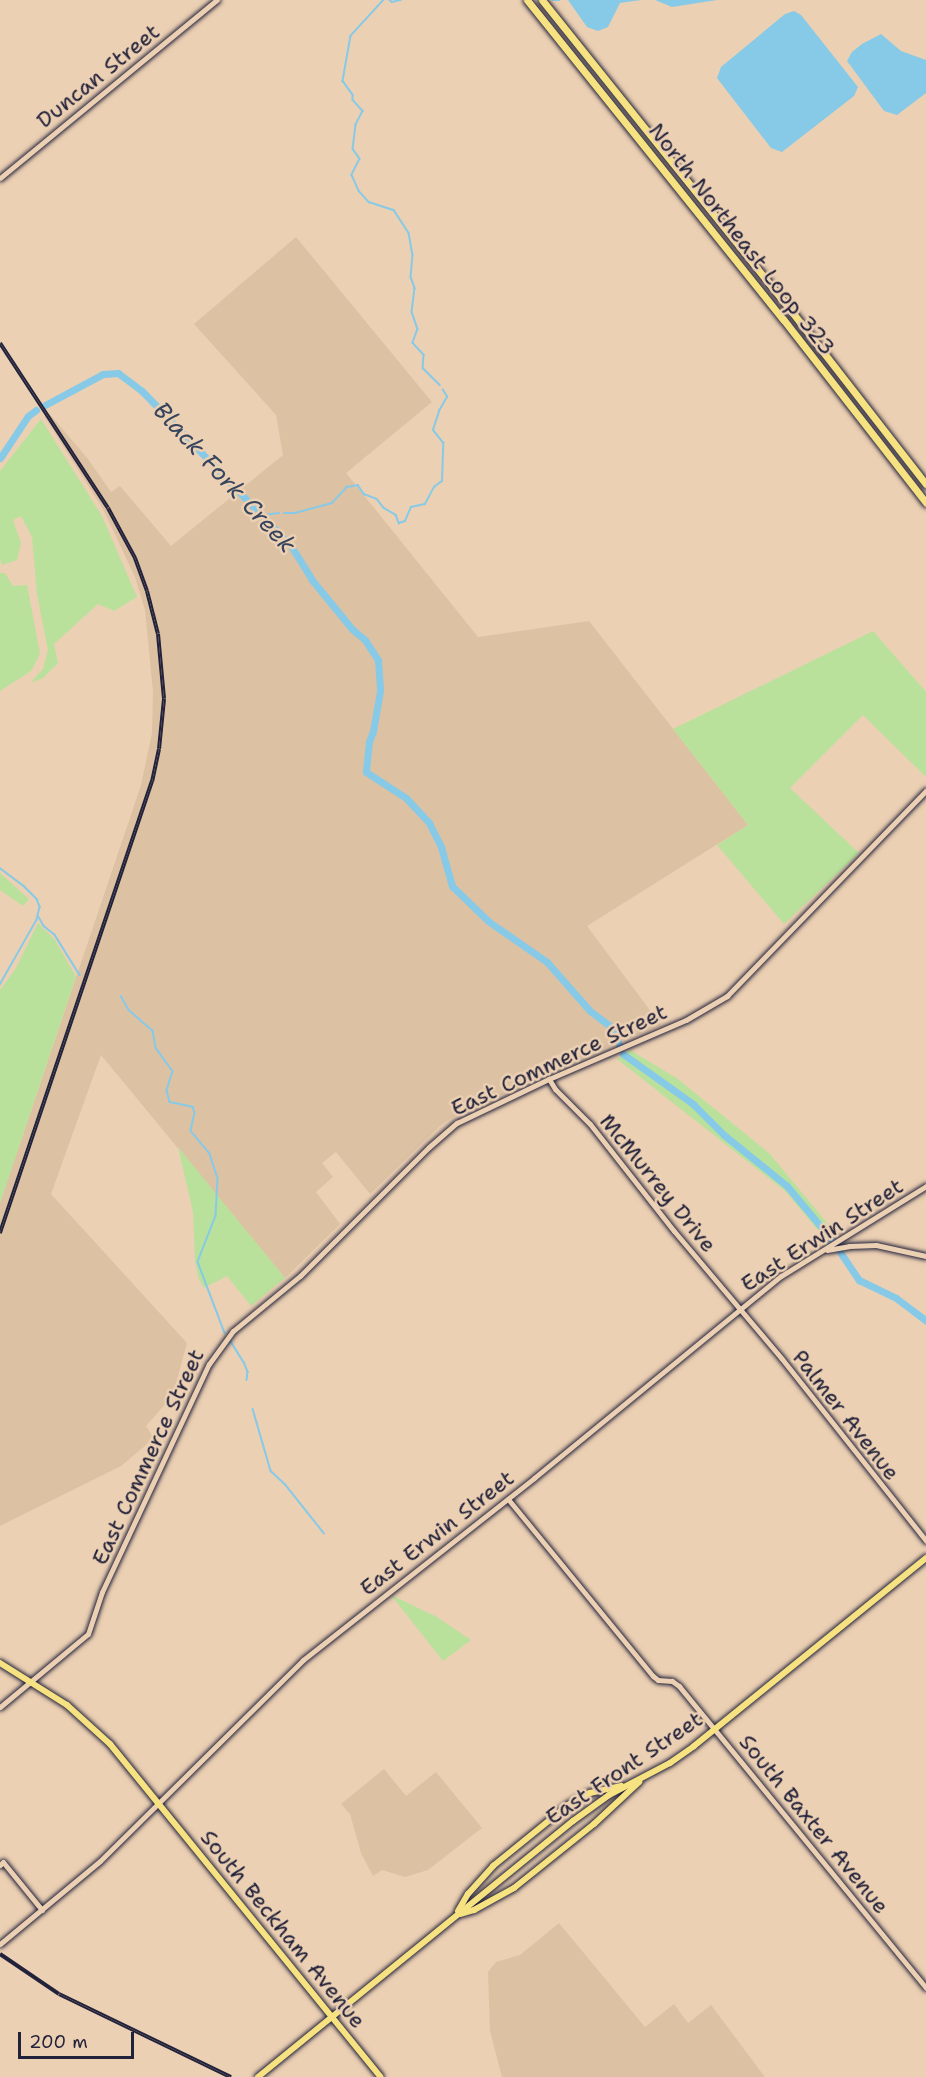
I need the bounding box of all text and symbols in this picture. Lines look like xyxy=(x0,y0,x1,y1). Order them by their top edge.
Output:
street label: Duncan Street xyxy=(31,18,165,134)
street label: North Northeast Loop 323 xyxy=(643,118,841,360)
water label: Black Fork Creek xyxy=(147,397,301,559)
street label: East Commerce Street xyxy=(447,998,671,1122)
street label: McMurrey Drive xyxy=(594,1108,722,1258)
street label: East Erwin Street xyxy=(736,1173,908,1297)
street label: East Commerce Street xyxy=(86,1345,210,1569)
street label: Palmer Avenue xyxy=(787,1345,905,1485)
street label: East Erwin Street xyxy=(355,1465,519,1601)
street label: East Front Street xyxy=(541,1706,707,1830)
street label: South Baxter Avenue xyxy=(734,1729,894,1919)
street label: South Beckham Avenue xyxy=(195,1825,371,2033)
scale bar xyxy=(21,2020,136,2058)
text: 200 m xyxy=(29,2030,88,2054)

